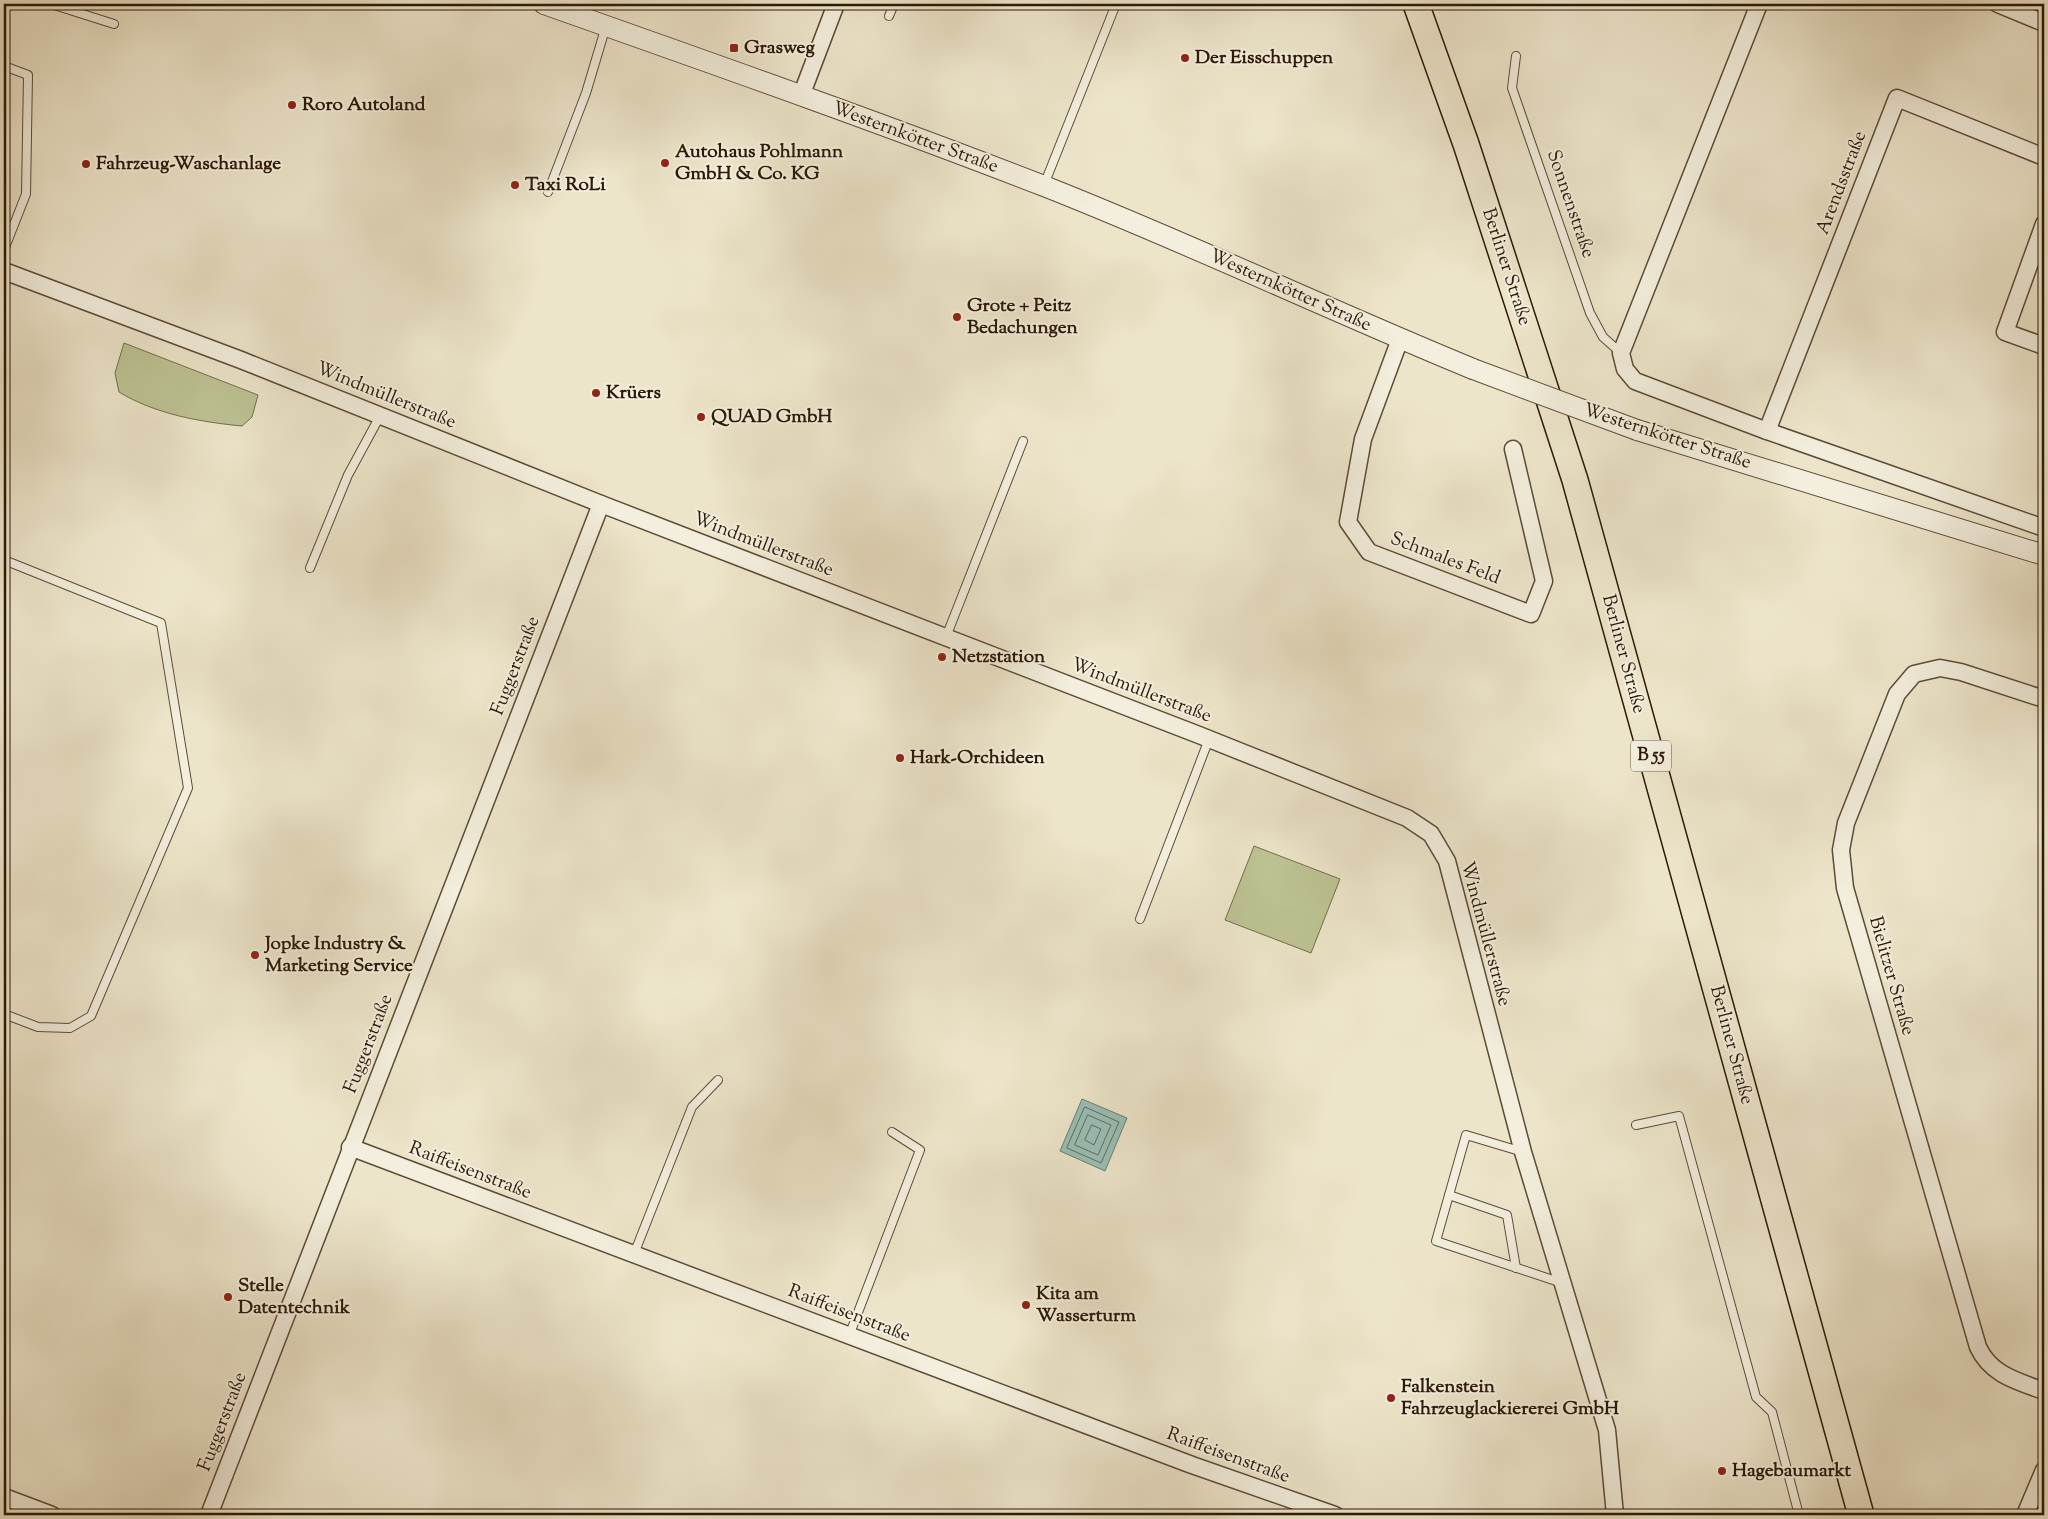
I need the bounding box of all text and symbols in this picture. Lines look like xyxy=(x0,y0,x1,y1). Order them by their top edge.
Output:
place label: Grasweg xyxy=(744,35,815,62)
marker: Grasweg xyxy=(728,42,740,54)
place label: Der Eisschuppen xyxy=(1195,45,1334,72)
marker: Der Eisschuppen xyxy=(1179,52,1191,64)
place label: Roro Autoland xyxy=(302,92,426,119)
street label: Westernkötter Straße xyxy=(828,95,1002,181)
marker: Roro Autoland xyxy=(286,99,298,111)
street label: Arendsstraße xyxy=(1810,127,1874,239)
place label: Autohaus Pohlmann GmbH & Co. KG xyxy=(675,139,844,188)
street label: Sonnenstraße xyxy=(1539,146,1601,262)
place label: Fahrzeug-Waschanlage xyxy=(96,151,281,178)
marker: Autohaus Pohlmann GmbH & Co. KG xyxy=(659,157,671,169)
marker: Fahrzeug-Waschanlage xyxy=(80,158,92,170)
place label: Taxi RoLi xyxy=(525,172,606,199)
marker: Taxi RoLi xyxy=(509,179,521,191)
street label: Berliner Straße xyxy=(1474,205,1538,329)
street label: Westernkötter Straße xyxy=(1204,243,1376,339)
place label: Grote + Peitz Bedachungen xyxy=(967,293,1079,342)
marker: Grote + Peitz Bedachungen xyxy=(951,311,963,323)
street label: Windmüllerstraße xyxy=(312,356,460,436)
place label: Krüers xyxy=(606,380,661,407)
marker: Krüers xyxy=(590,387,602,399)
street label: Westernkötter Straße xyxy=(1580,397,1755,477)
place label: QUAD GmbH xyxy=(711,404,833,431)
marker: QUAD GmbH xyxy=(695,411,707,423)
street label: Windmüllerstraße xyxy=(689,506,837,584)
street label: Schmales Feld xyxy=(1386,526,1504,592)
street label: Berliner Straße xyxy=(1594,591,1652,717)
street label: Fuggerstraße xyxy=(485,612,547,719)
place label: Netzstation xyxy=(952,644,1046,671)
marker: Netzstation xyxy=(936,651,948,663)
street label: Windmüllerstraße xyxy=(1067,652,1215,730)
road number: B 55 xyxy=(1631,740,1671,771)
place label: Hark-Orchideen xyxy=(910,745,1046,772)
marker: Hark-Orchideen xyxy=(894,752,906,764)
street label: Windmüllerstraße xyxy=(1453,859,1517,1009)
street label: Bielitzer Straße xyxy=(1861,913,1921,1039)
place label: Jopke Industry & Marketing Service xyxy=(263,931,413,980)
marker: Jopke Industry & Marketing Service xyxy=(249,949,261,961)
street label: Berliner Straße xyxy=(1702,982,1760,1108)
street label: Fuggerstraße xyxy=(338,990,400,1097)
street label: Raiffeisenstraße xyxy=(405,1135,535,1207)
place label: Stelle Datentechnik xyxy=(238,1273,351,1322)
street label: Raiffeisenstraße xyxy=(784,1278,914,1350)
place label: Kita am Wasserturm xyxy=(1036,1281,1136,1330)
marker: Stelle Datentechnik xyxy=(222,1291,234,1303)
marker: Kita am Wasserturm xyxy=(1020,1299,1032,1311)
street label: Fuggerstraße xyxy=(192,1368,254,1475)
place label: Falkenstein Fahrzeuglackiererei GmbH xyxy=(1401,1374,1620,1423)
marker: Falkenstein Fahrzeuglackiererei GmbH xyxy=(1385,1392,1397,1404)
street label: Raiffeisenstraße xyxy=(1163,1421,1294,1491)
place label: Hagebaumarkt xyxy=(1732,1458,1852,1485)
marker: Hagebaumarkt xyxy=(1716,1465,1728,1477)

